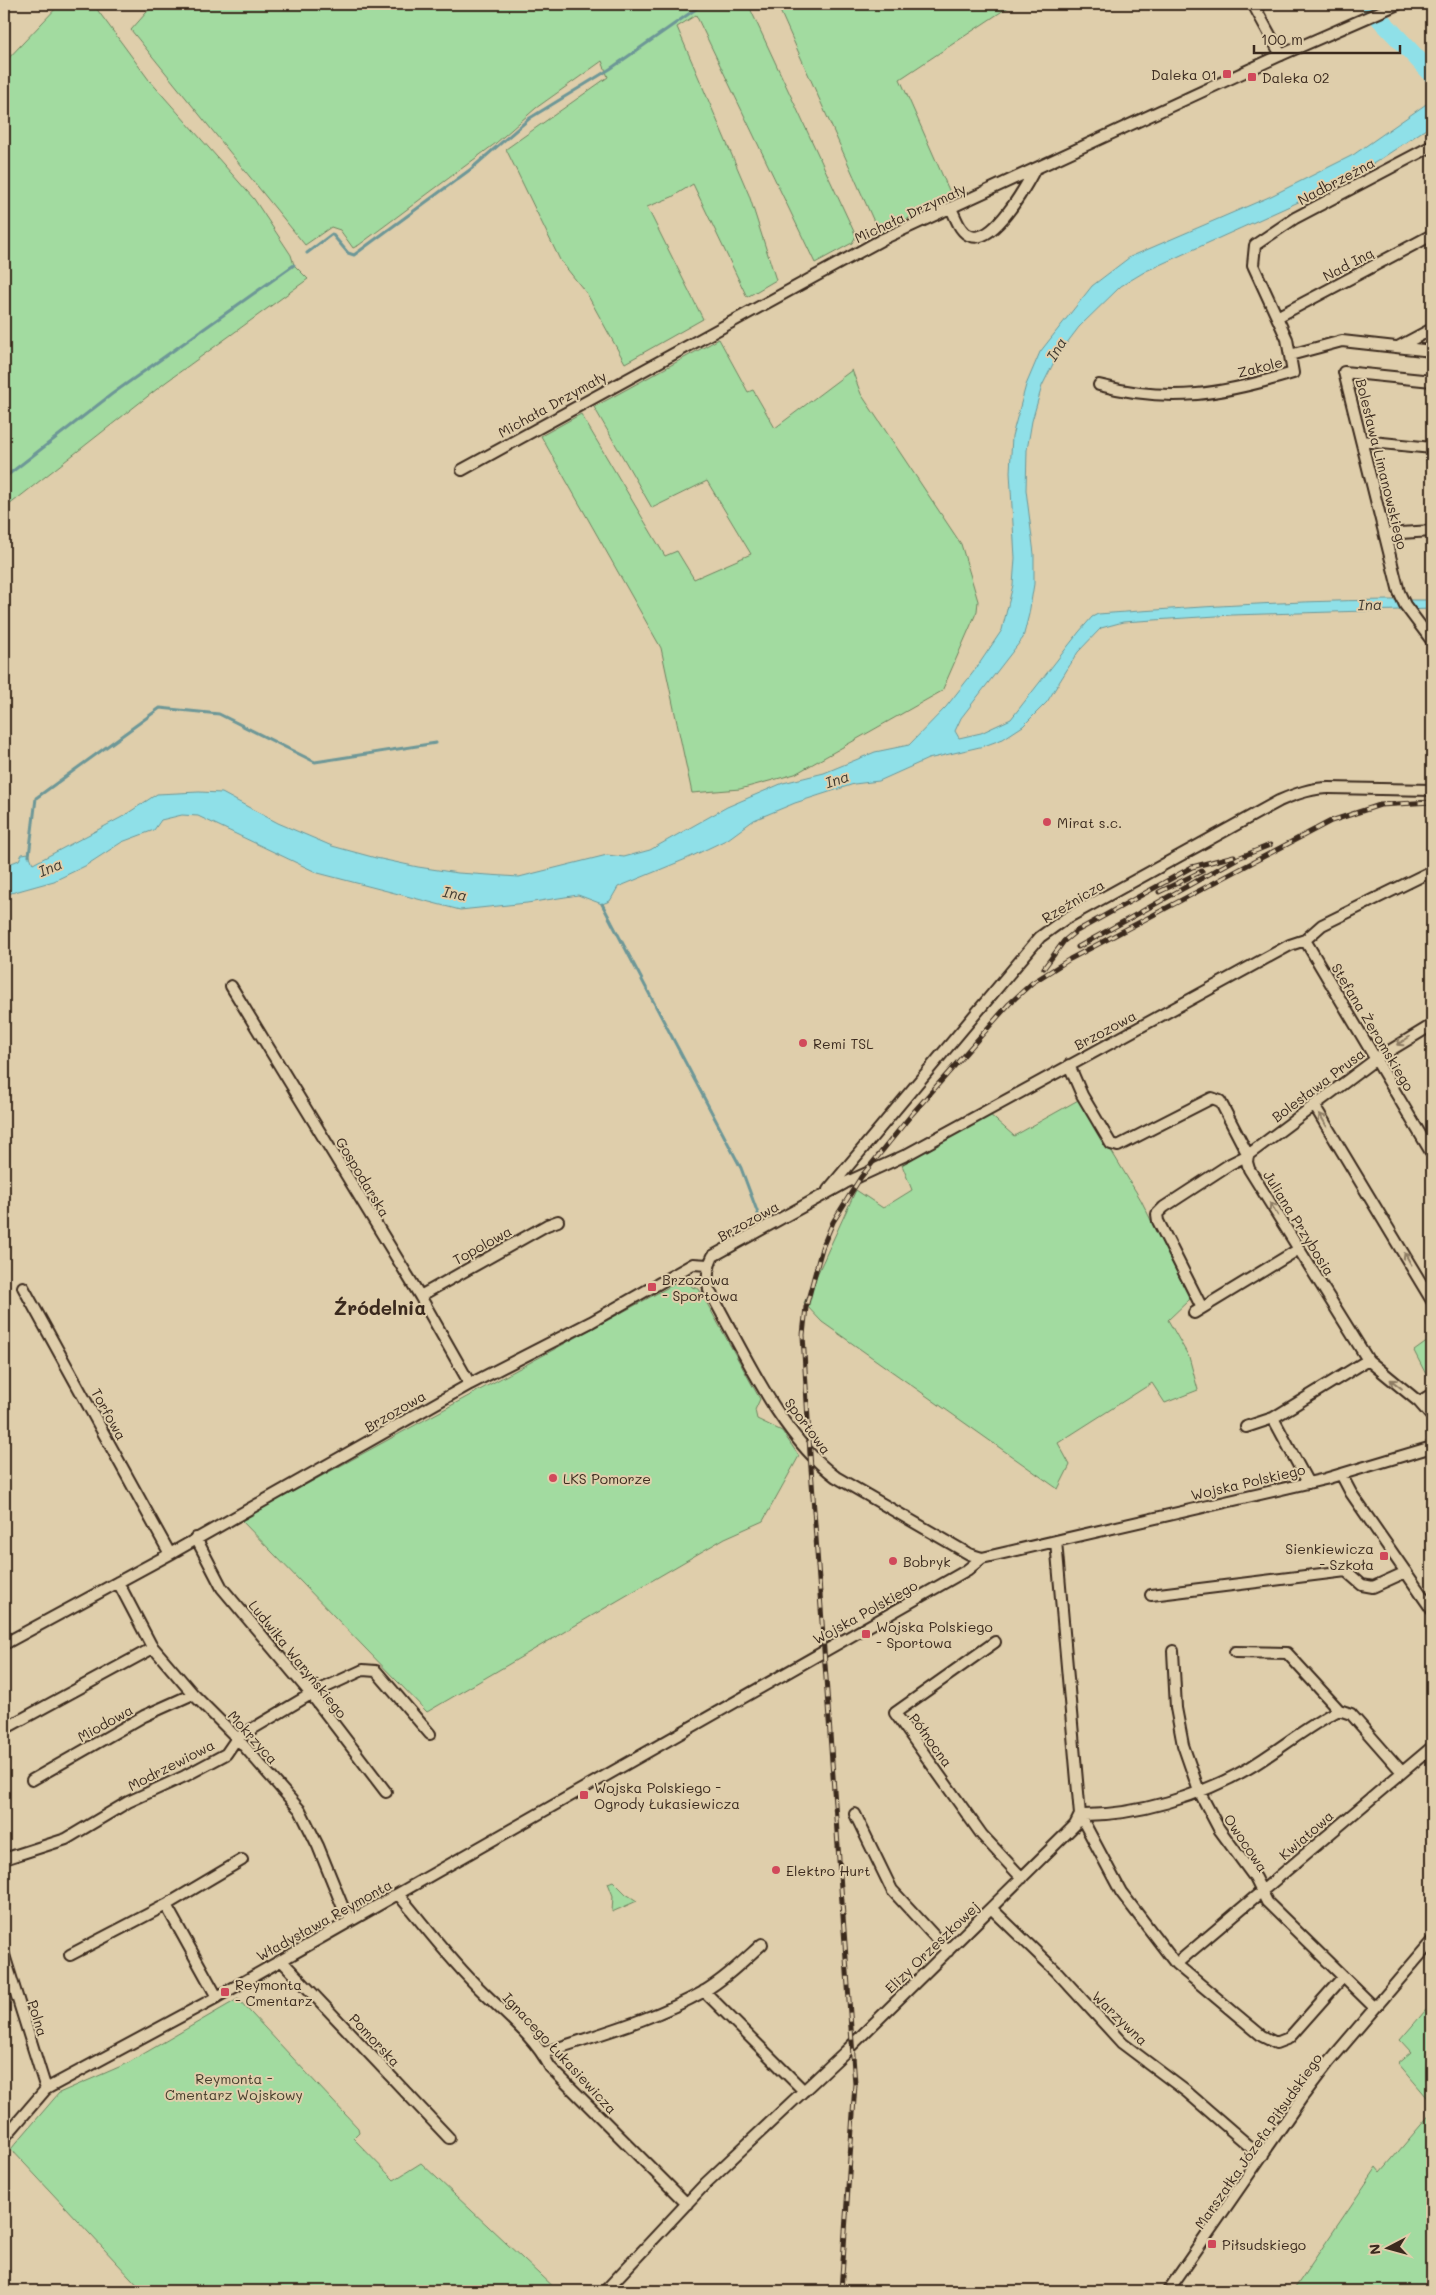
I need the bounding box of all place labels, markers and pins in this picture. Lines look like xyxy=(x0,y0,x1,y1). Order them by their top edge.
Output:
place label: Daleka 01 xyxy=(1151,65,1217,84)
marker: Daleka 01 xyxy=(1221,68,1233,80)
place label: Daleka 02 xyxy=(1262,68,1330,87)
marker: Daleka 02 xyxy=(1246,71,1258,83)
place label: Mirat s.c. xyxy=(1057,813,1122,832)
marker: Mirat s.c. xyxy=(1041,816,1053,828)
place label: Remi TSL xyxy=(813,1034,874,1053)
marker: Remi TSL xyxy=(797,1037,809,1049)
place label: Brzozowa - Sportowa xyxy=(662,1270,738,1305)
marker: Brzozowa - Sportowa xyxy=(646,1281,658,1293)
place label: LKS Pomorze xyxy=(563,1469,651,1488)
marker: LKS Pomorze xyxy=(547,1472,559,1484)
place label: Sienkiewicza - Szkoła xyxy=(1285,1539,1374,1574)
marker: Sienkiewicza - Szkoła xyxy=(1378,1550,1390,1562)
place label: Bobryk xyxy=(903,1552,951,1571)
marker: Bobryk xyxy=(887,1555,899,1567)
place label: Wojska Polskiego - Sportowa xyxy=(876,1617,993,1652)
marker: Wojska Polskiego - Sportowa xyxy=(860,1628,872,1640)
place label: Wojska Polskiego - Ogrody Łukasiewicza xyxy=(594,1778,740,1813)
marker: Wojska Polskiego - Ogrody Łukasiewicza xyxy=(578,1789,590,1801)
place label: Elektro Hurt xyxy=(786,1861,870,1880)
marker: Elektro Hurt xyxy=(770,1864,782,1876)
place label: Reymonta - Cmentarz xyxy=(235,1975,313,2010)
marker: Reymonta - Cmentarz xyxy=(219,1986,231,1998)
place label: Piłsudskiego xyxy=(1222,2235,1306,2254)
marker: Piłsudskiego xyxy=(1206,2238,1218,2250)

